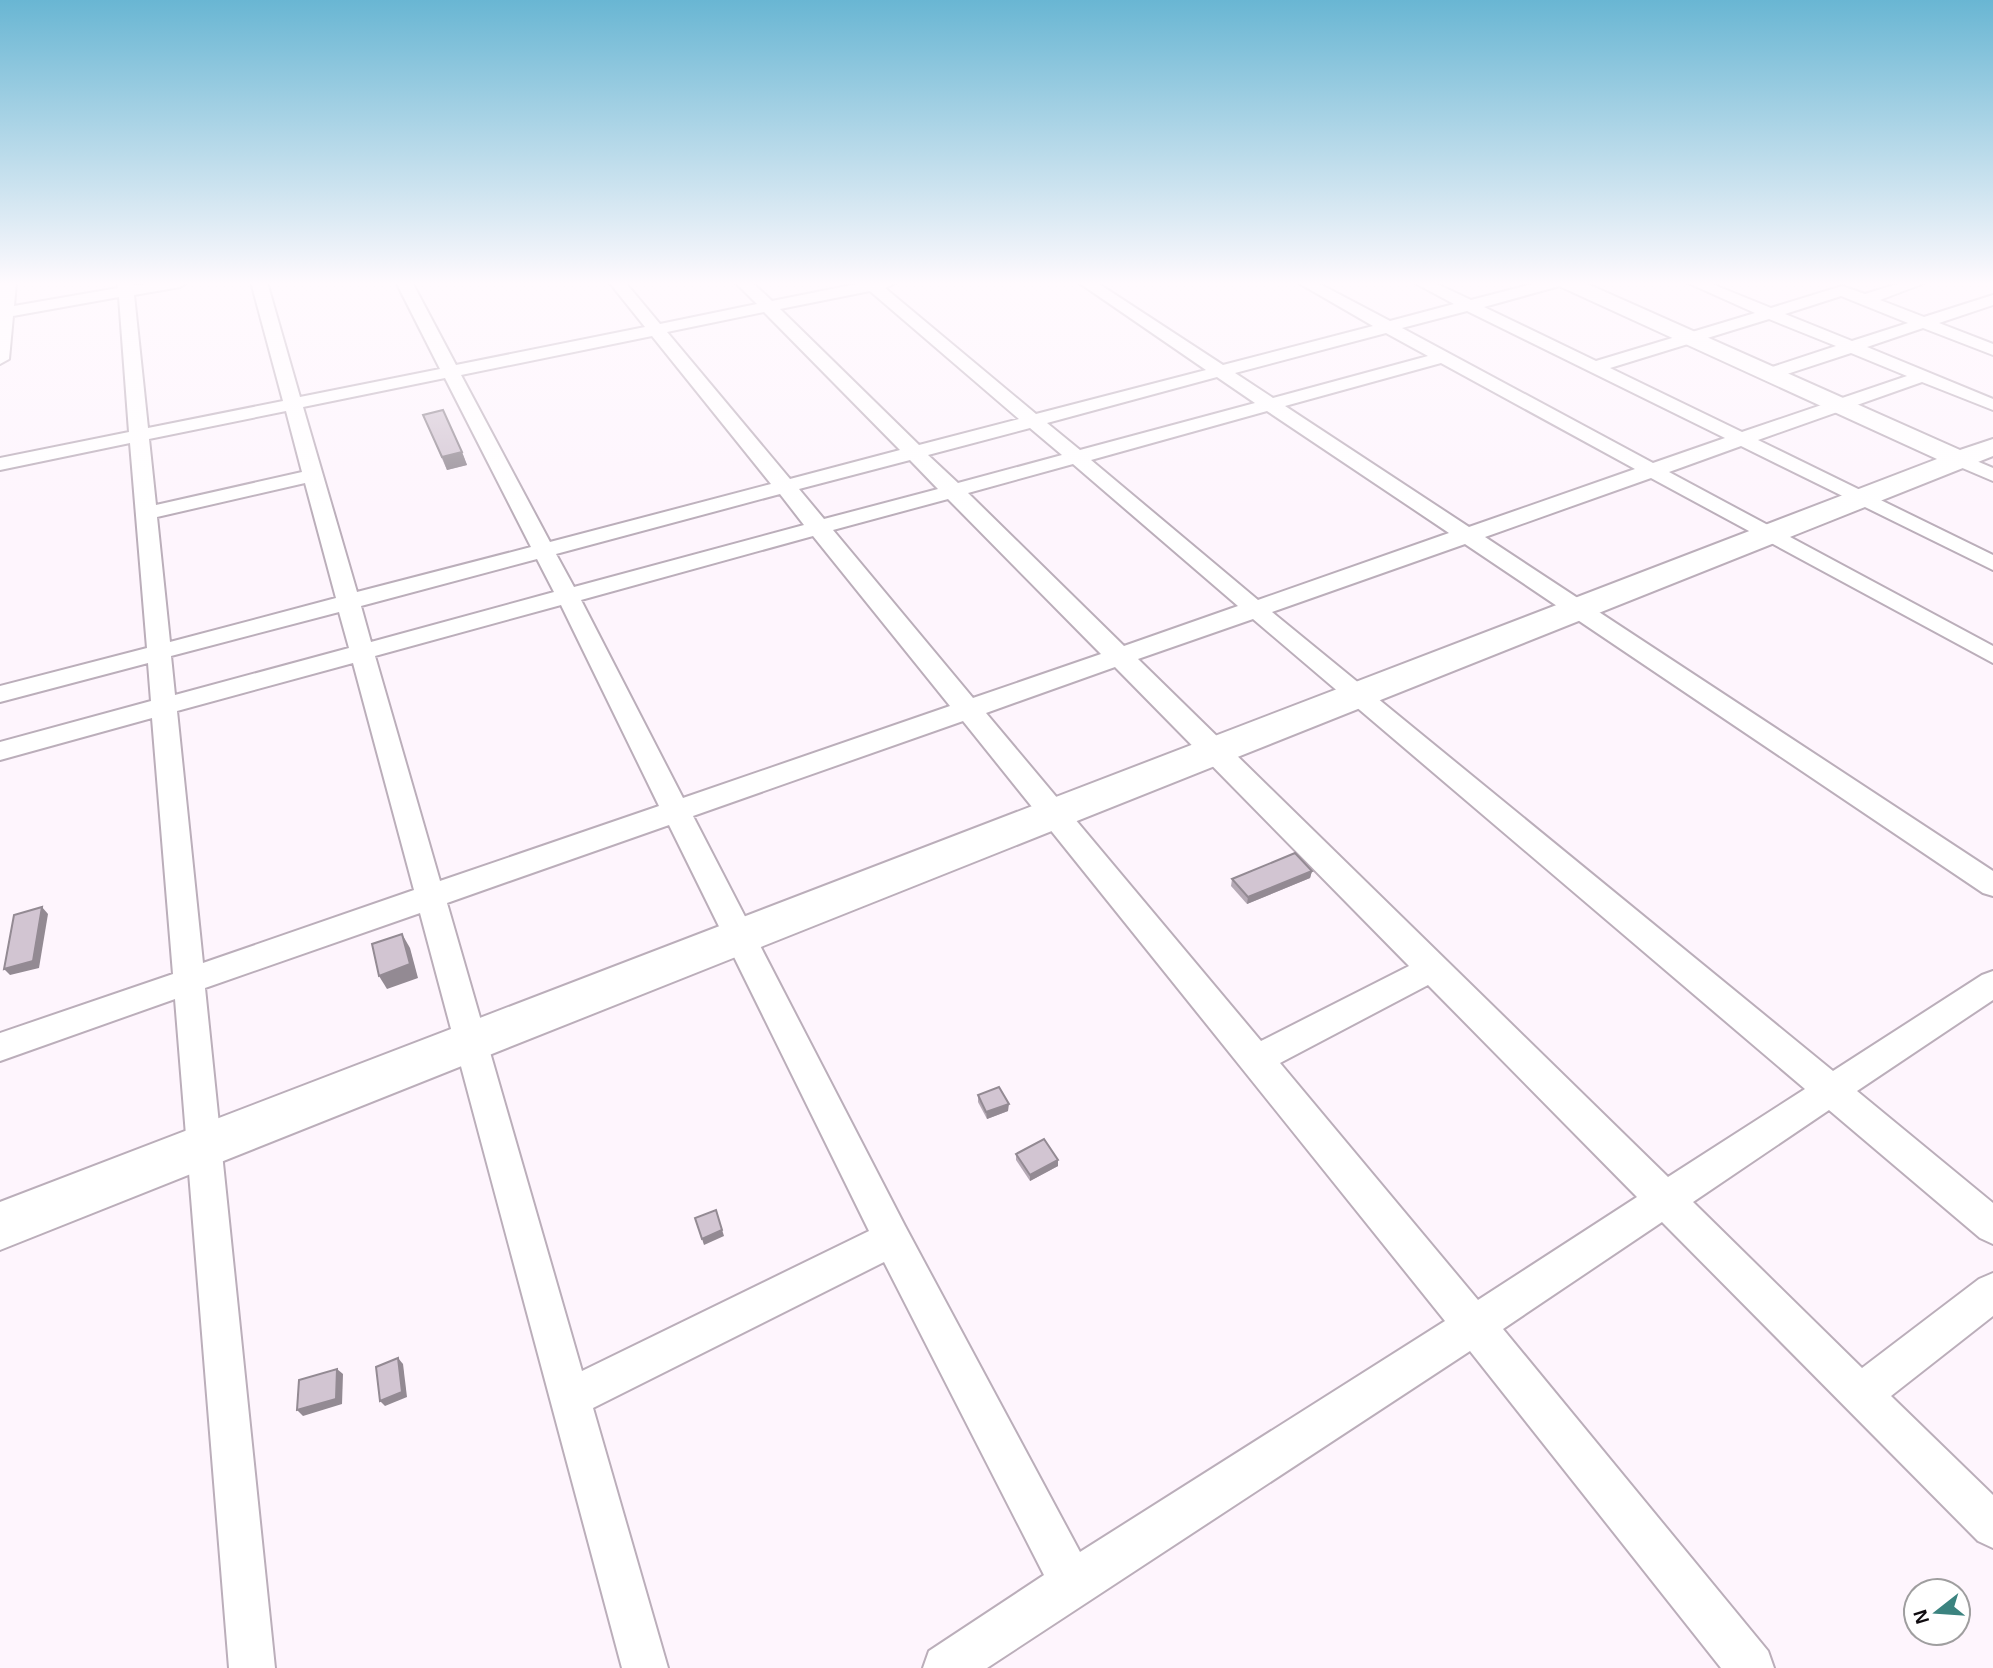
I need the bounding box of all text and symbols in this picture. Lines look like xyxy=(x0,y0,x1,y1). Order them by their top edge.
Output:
north arrow xyxy=(1902,1577,1972,1647)
text: N xyxy=(1909,1607,1933,1626)

